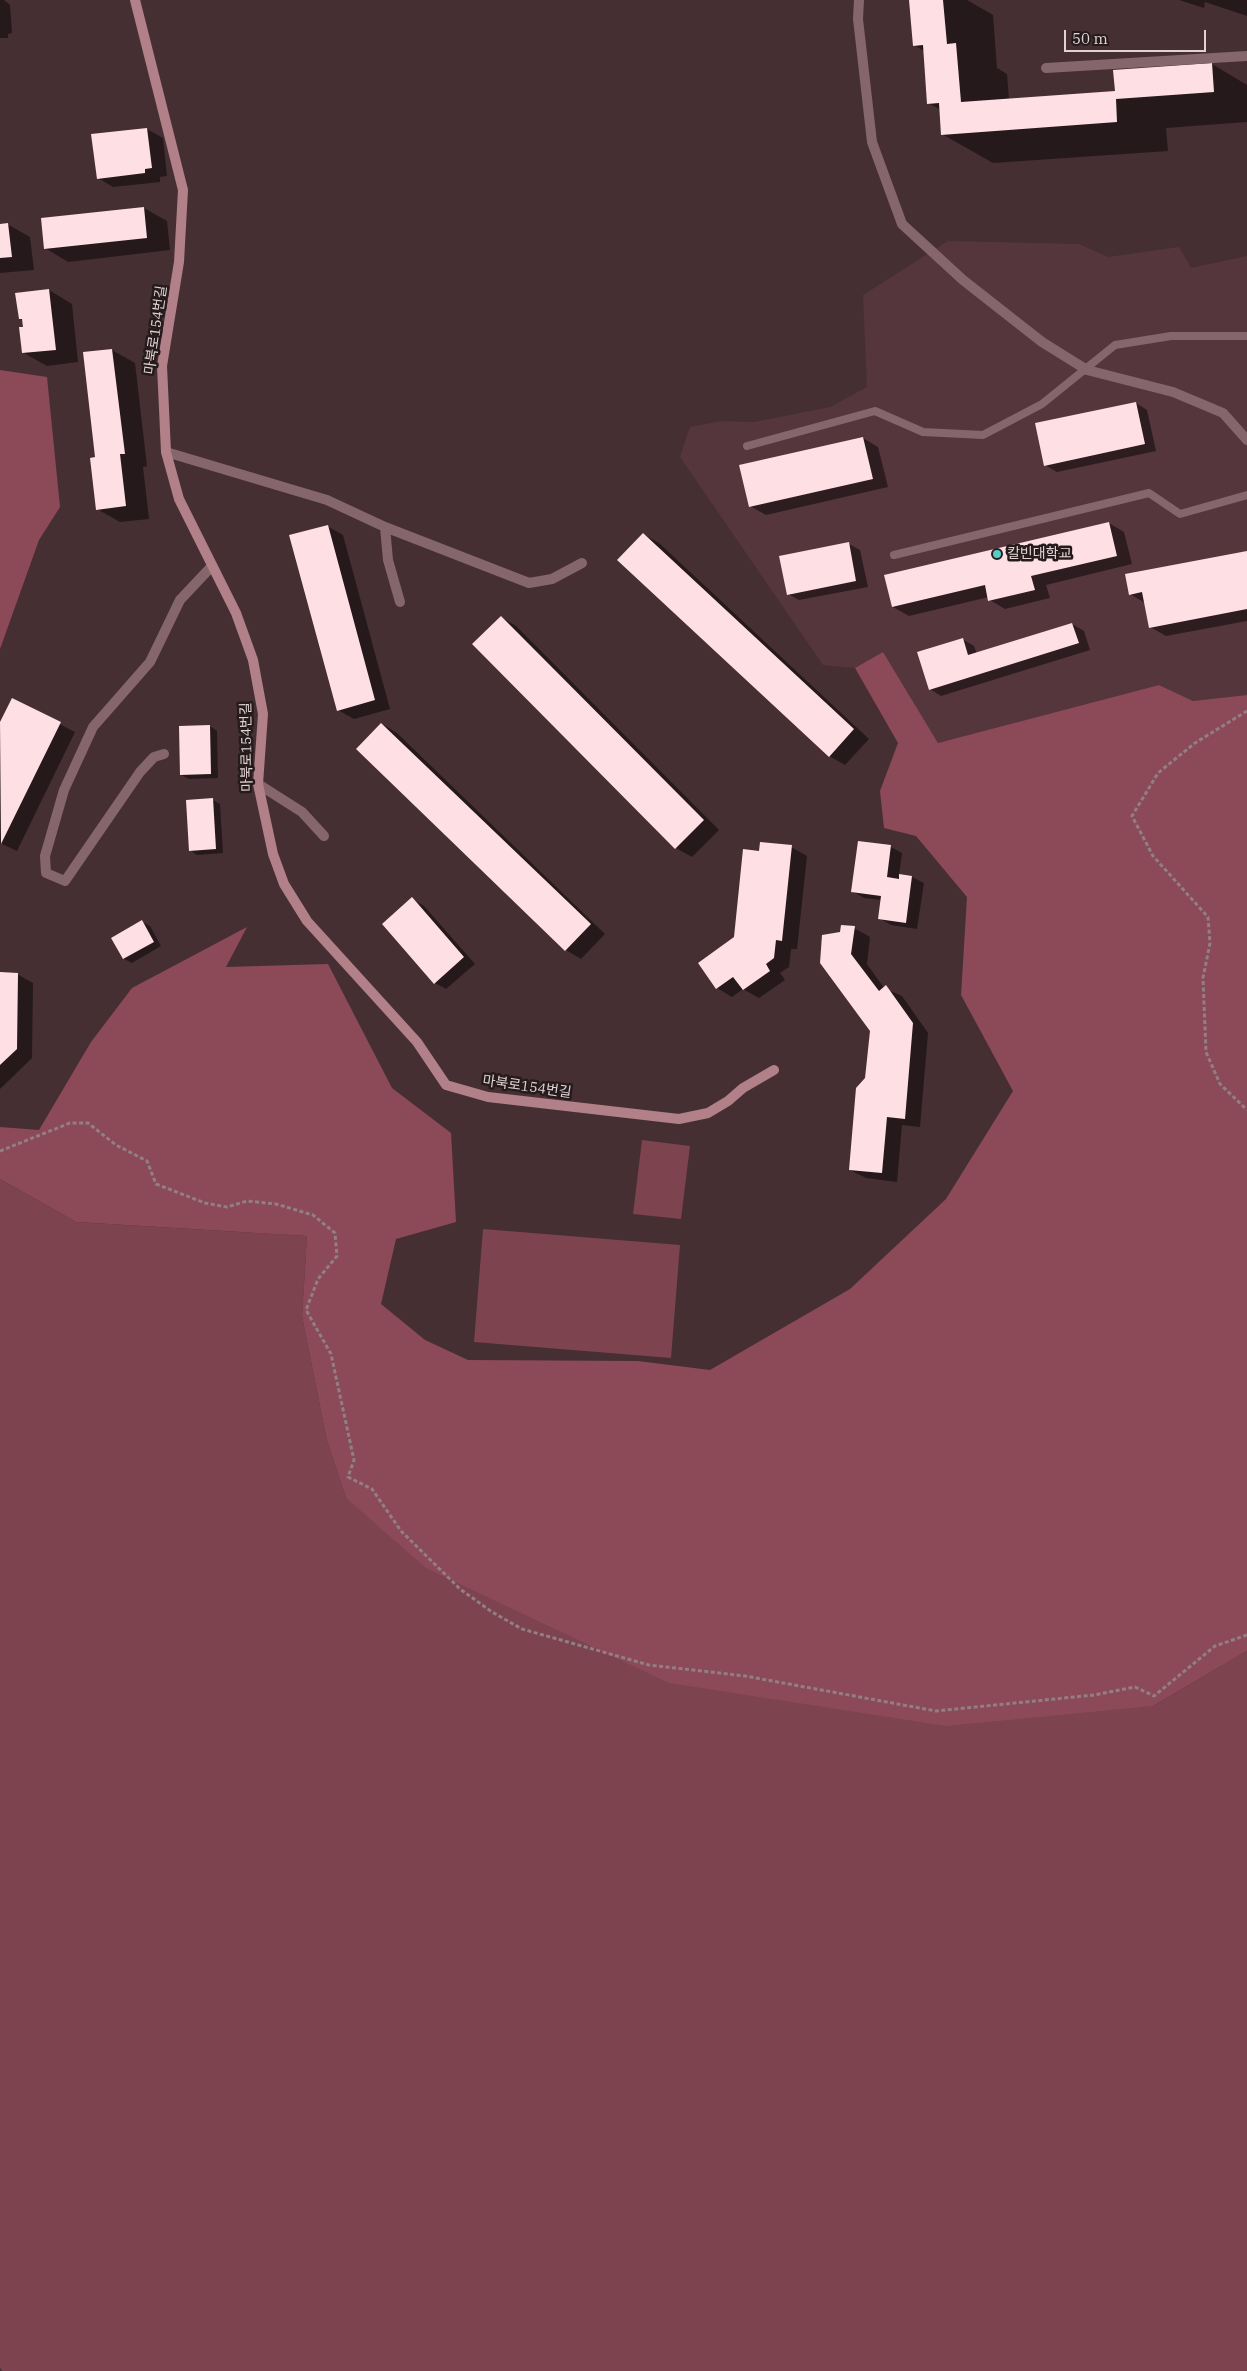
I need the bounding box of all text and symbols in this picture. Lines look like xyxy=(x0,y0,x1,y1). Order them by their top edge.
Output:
scale bar xyxy=(1067,20,1210,52)
text: 50 m xyxy=(1072,29,1108,48)
street label: 마북로154번길 xyxy=(141,284,171,376)
place label: 칼빈대학교 xyxy=(1007,546,1071,562)
marker: 칼빈대학교 xyxy=(991,548,1003,560)
street label: 마북로154번길 xyxy=(238,702,256,792)
street label: 마북로154번길 xyxy=(481,1072,573,1102)

